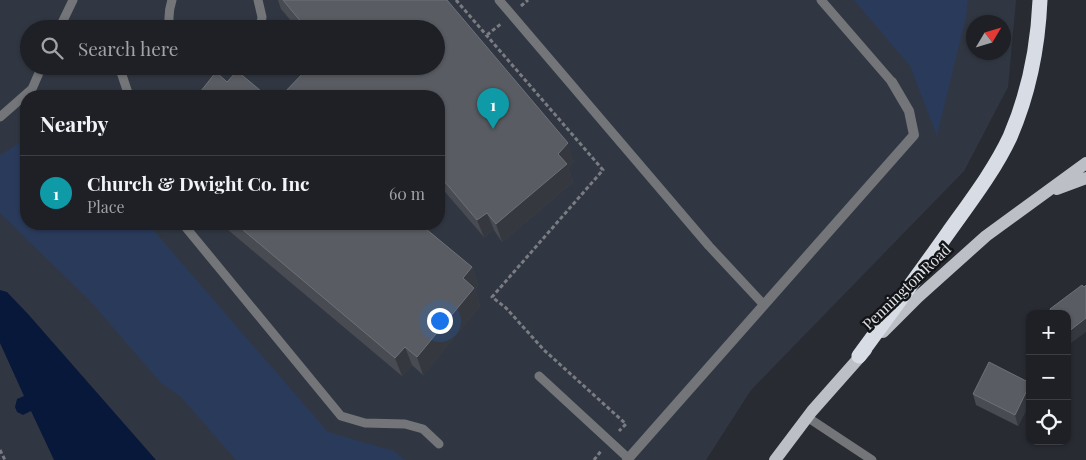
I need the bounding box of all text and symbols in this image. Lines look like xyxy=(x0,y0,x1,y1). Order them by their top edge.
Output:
north arrow xyxy=(966,15,1011,60)
search box xyxy=(20,20,445,75)
icon: search xyxy=(38,34,66,62)
text: Search here xyxy=(78,35,178,61)
pin: 1 xyxy=(477,88,509,129)
text: Nearby xyxy=(40,109,109,137)
text: Church & Dwight Co. Inc xyxy=(87,170,310,196)
text: 1 xyxy=(53,183,59,204)
text: 60 m xyxy=(389,183,425,204)
text: Place xyxy=(87,196,125,217)
street label: Pennington Road xyxy=(858,239,955,334)
your location xyxy=(427,308,453,334)
map controls xyxy=(1026,310,1071,445)
button: + xyxy=(1026,310,1071,355)
button: − xyxy=(1026,355,1071,400)
button: locate xyxy=(1026,400,1071,445)

